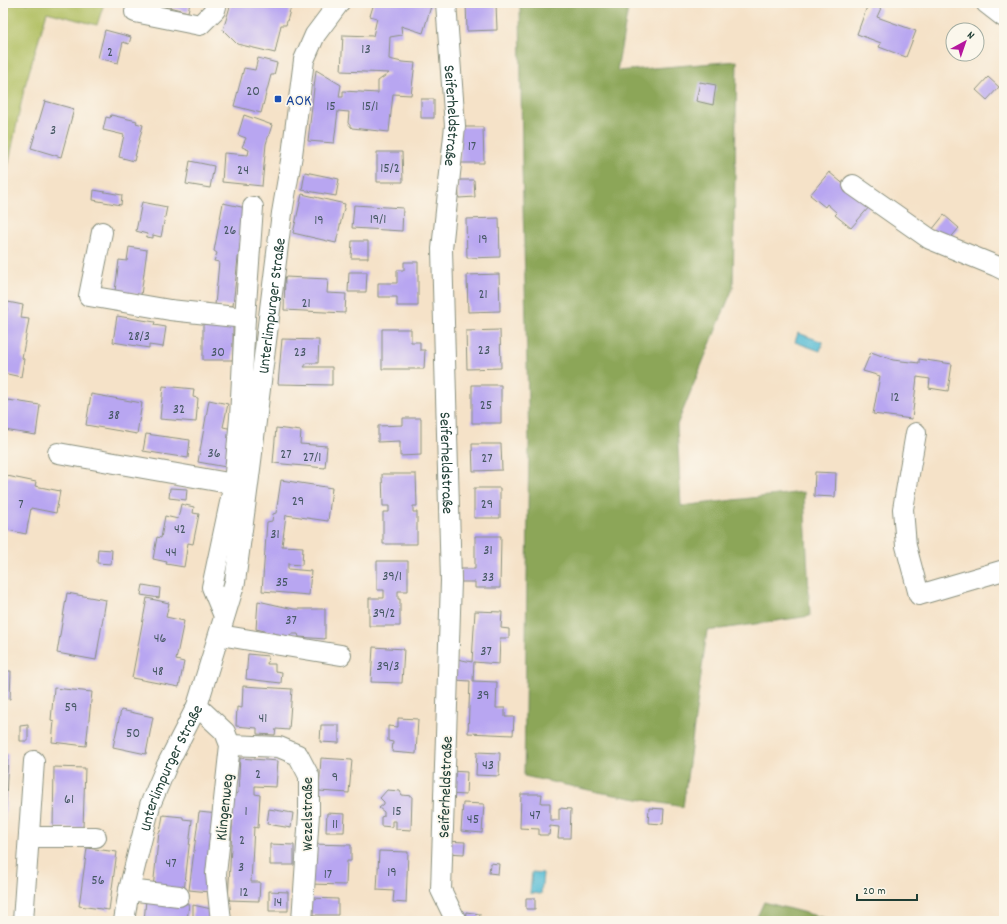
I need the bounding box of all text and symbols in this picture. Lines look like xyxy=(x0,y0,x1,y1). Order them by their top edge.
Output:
north arrow xyxy=(945,22,985,62)
text: N xyxy=(963,28,978,44)
house number: 13 xyxy=(361,40,371,60)
house number: 2 xyxy=(107,43,113,63)
street label: Seiferheldstraße xyxy=(437,64,464,167)
house number: 20 xyxy=(246,82,260,102)
place label: AOK xyxy=(286,90,311,113)
marker: AOK xyxy=(273,94,283,104)
house number: 15 xyxy=(326,97,336,117)
house number: 15/1 xyxy=(362,97,378,117)
house number: 3 xyxy=(50,121,56,141)
house number: 17 xyxy=(468,137,476,157)
house number: 15/2 xyxy=(380,159,400,179)
house number: 24 xyxy=(237,161,249,181)
house number: 19/1 xyxy=(370,210,386,230)
house number: 19 xyxy=(314,211,324,231)
house number: 26 xyxy=(224,221,237,241)
house number: 19 xyxy=(478,230,488,250)
street label: Unterlimpurger Straße xyxy=(253,237,293,375)
house number: 21 xyxy=(478,285,488,305)
house number: 21 xyxy=(301,294,311,314)
house number: 28/3 xyxy=(128,327,150,347)
house number: 23 xyxy=(478,341,490,361)
house number: 30 xyxy=(211,343,225,363)
house number: 23 xyxy=(294,343,306,363)
house number: 12 xyxy=(890,388,900,408)
house number: 25 xyxy=(480,396,492,416)
house number: 32 xyxy=(173,400,185,420)
house number: 38 xyxy=(108,406,120,426)
street label: Seiferheldstraße xyxy=(432,412,458,514)
house number: 36 xyxy=(207,444,221,464)
house number: 27 xyxy=(280,445,292,465)
house number: 27/1 xyxy=(303,448,321,468)
house number: 27 xyxy=(481,449,493,469)
house number: 29 xyxy=(292,492,304,512)
house number: 7 xyxy=(18,495,24,515)
house number: 29 xyxy=(481,495,493,515)
house number: 42 xyxy=(174,520,186,540)
house number: 31 xyxy=(270,525,280,545)
house number: 31 xyxy=(483,541,493,561)
house number: 44 xyxy=(165,543,177,563)
house number: 39/1 xyxy=(382,567,402,587)
house number: 33 xyxy=(482,568,494,588)
house number: 35 xyxy=(276,573,288,593)
house number: 39/2 xyxy=(373,604,395,624)
house number: 37 xyxy=(285,611,297,631)
house number: 46 xyxy=(154,629,166,649)
house number: 37 xyxy=(480,642,492,662)
house number: 39/3 xyxy=(377,657,399,677)
house number: 48 xyxy=(152,662,164,682)
house number: 39 xyxy=(477,686,489,706)
house number: 59 xyxy=(65,698,77,718)
street label: Unterlimpurger Straße xyxy=(135,701,210,834)
house number: 41 xyxy=(259,709,267,729)
house number: 50 xyxy=(126,724,140,744)
street label: Seiferheldstraße xyxy=(433,736,460,838)
house number: 43 xyxy=(482,756,494,776)
house number: 2 xyxy=(255,765,261,785)
house number: 9 xyxy=(332,768,338,788)
street label: Klingenweg xyxy=(211,773,240,842)
street label: Wezelstraße xyxy=(297,777,320,851)
house number: 61 xyxy=(64,790,74,810)
house number: 1 xyxy=(244,802,248,822)
house number: 15 xyxy=(392,802,402,822)
house number: 47 xyxy=(529,806,541,826)
house number: 45 xyxy=(467,810,479,830)
house number: 11 xyxy=(332,815,338,835)
house number: 2 xyxy=(239,831,245,851)
house number: 47 xyxy=(165,854,177,874)
house number: 3 xyxy=(238,858,244,878)
house number: 19 xyxy=(387,863,397,883)
house number: 17 xyxy=(324,865,332,885)
house number: 56 xyxy=(91,871,105,891)
scale bar xyxy=(857,876,917,902)
house number: 12 xyxy=(239,883,249,903)
text: 20 m xyxy=(863,883,886,900)
house number: 14 xyxy=(274,893,282,913)

